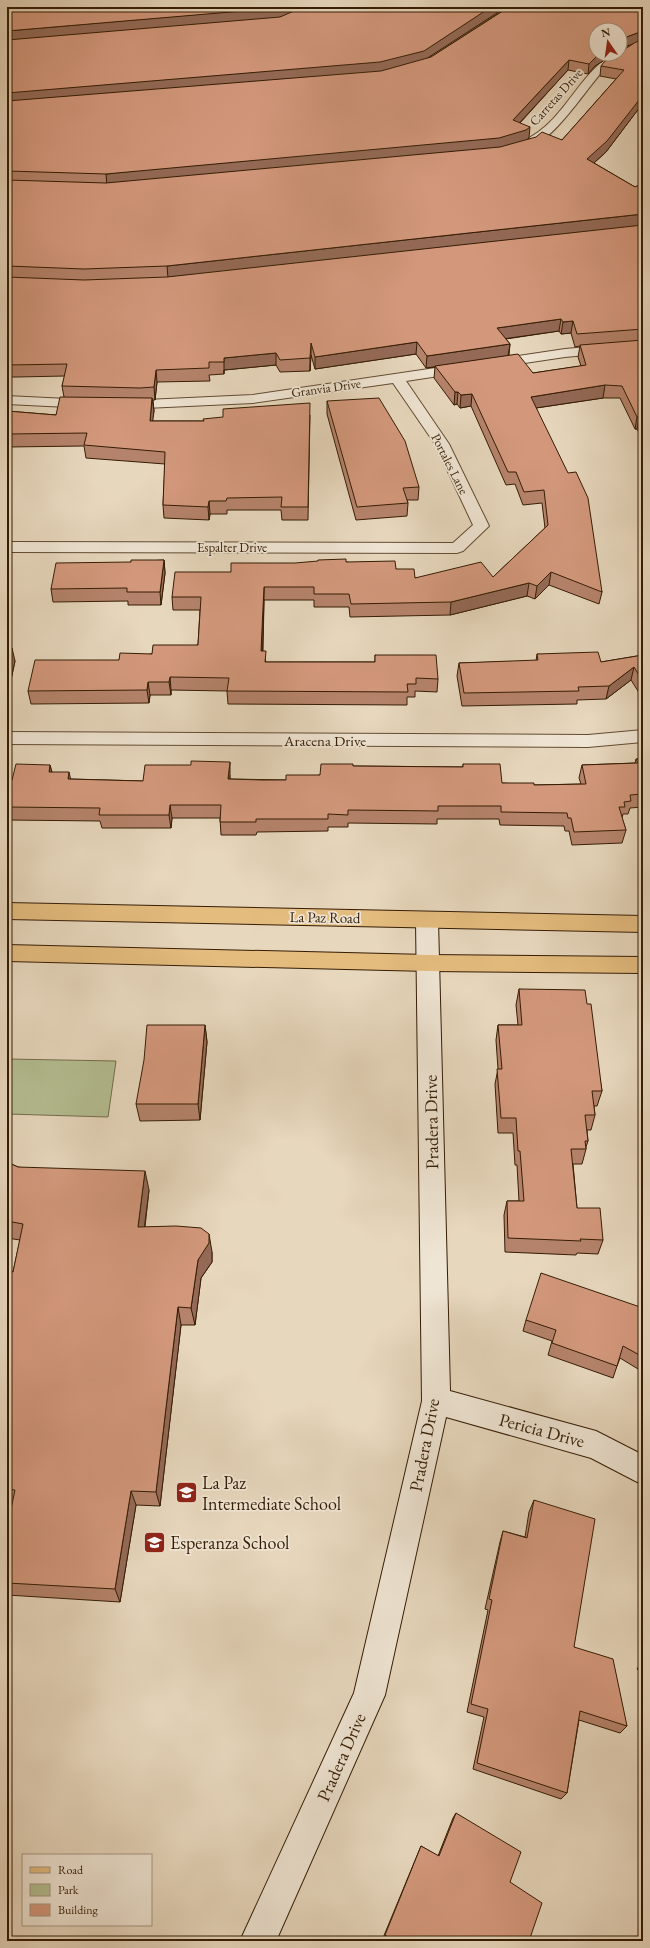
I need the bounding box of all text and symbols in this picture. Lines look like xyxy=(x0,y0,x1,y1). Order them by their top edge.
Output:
north arrow xyxy=(588,22,628,62)
text: N xyxy=(600,24,612,40)
street label: Carretas Drive xyxy=(526,65,586,129)
street label: Granvia Drive xyxy=(290,375,362,401)
street label: Portales Lane xyxy=(427,431,473,497)
street label: Espalter Drive xyxy=(197,539,267,556)
street label: Aracena Drive xyxy=(283,731,366,750)
street label: La Paz Road xyxy=(289,907,361,927)
street label: Pradera Drive xyxy=(419,1075,443,1169)
street label: Pradera Drive xyxy=(404,1396,444,1494)
street label: Pericia Drive xyxy=(497,1408,587,1452)
place label: La Paz Intermediate School xyxy=(202,1471,341,1515)
school or university icon: La Paz Intermediate School xyxy=(174,1479,200,1505)
school or university icon: Esperanza School xyxy=(142,1529,168,1555)
place label: Esperanza School xyxy=(170,1531,289,1554)
street label: Pradera Drive xyxy=(311,1709,371,1805)
legend xyxy=(22,1854,152,1926)
text: Road xyxy=(58,1862,84,1878)
text: Park xyxy=(58,1882,79,1898)
text: Building xyxy=(58,1902,99,1918)

